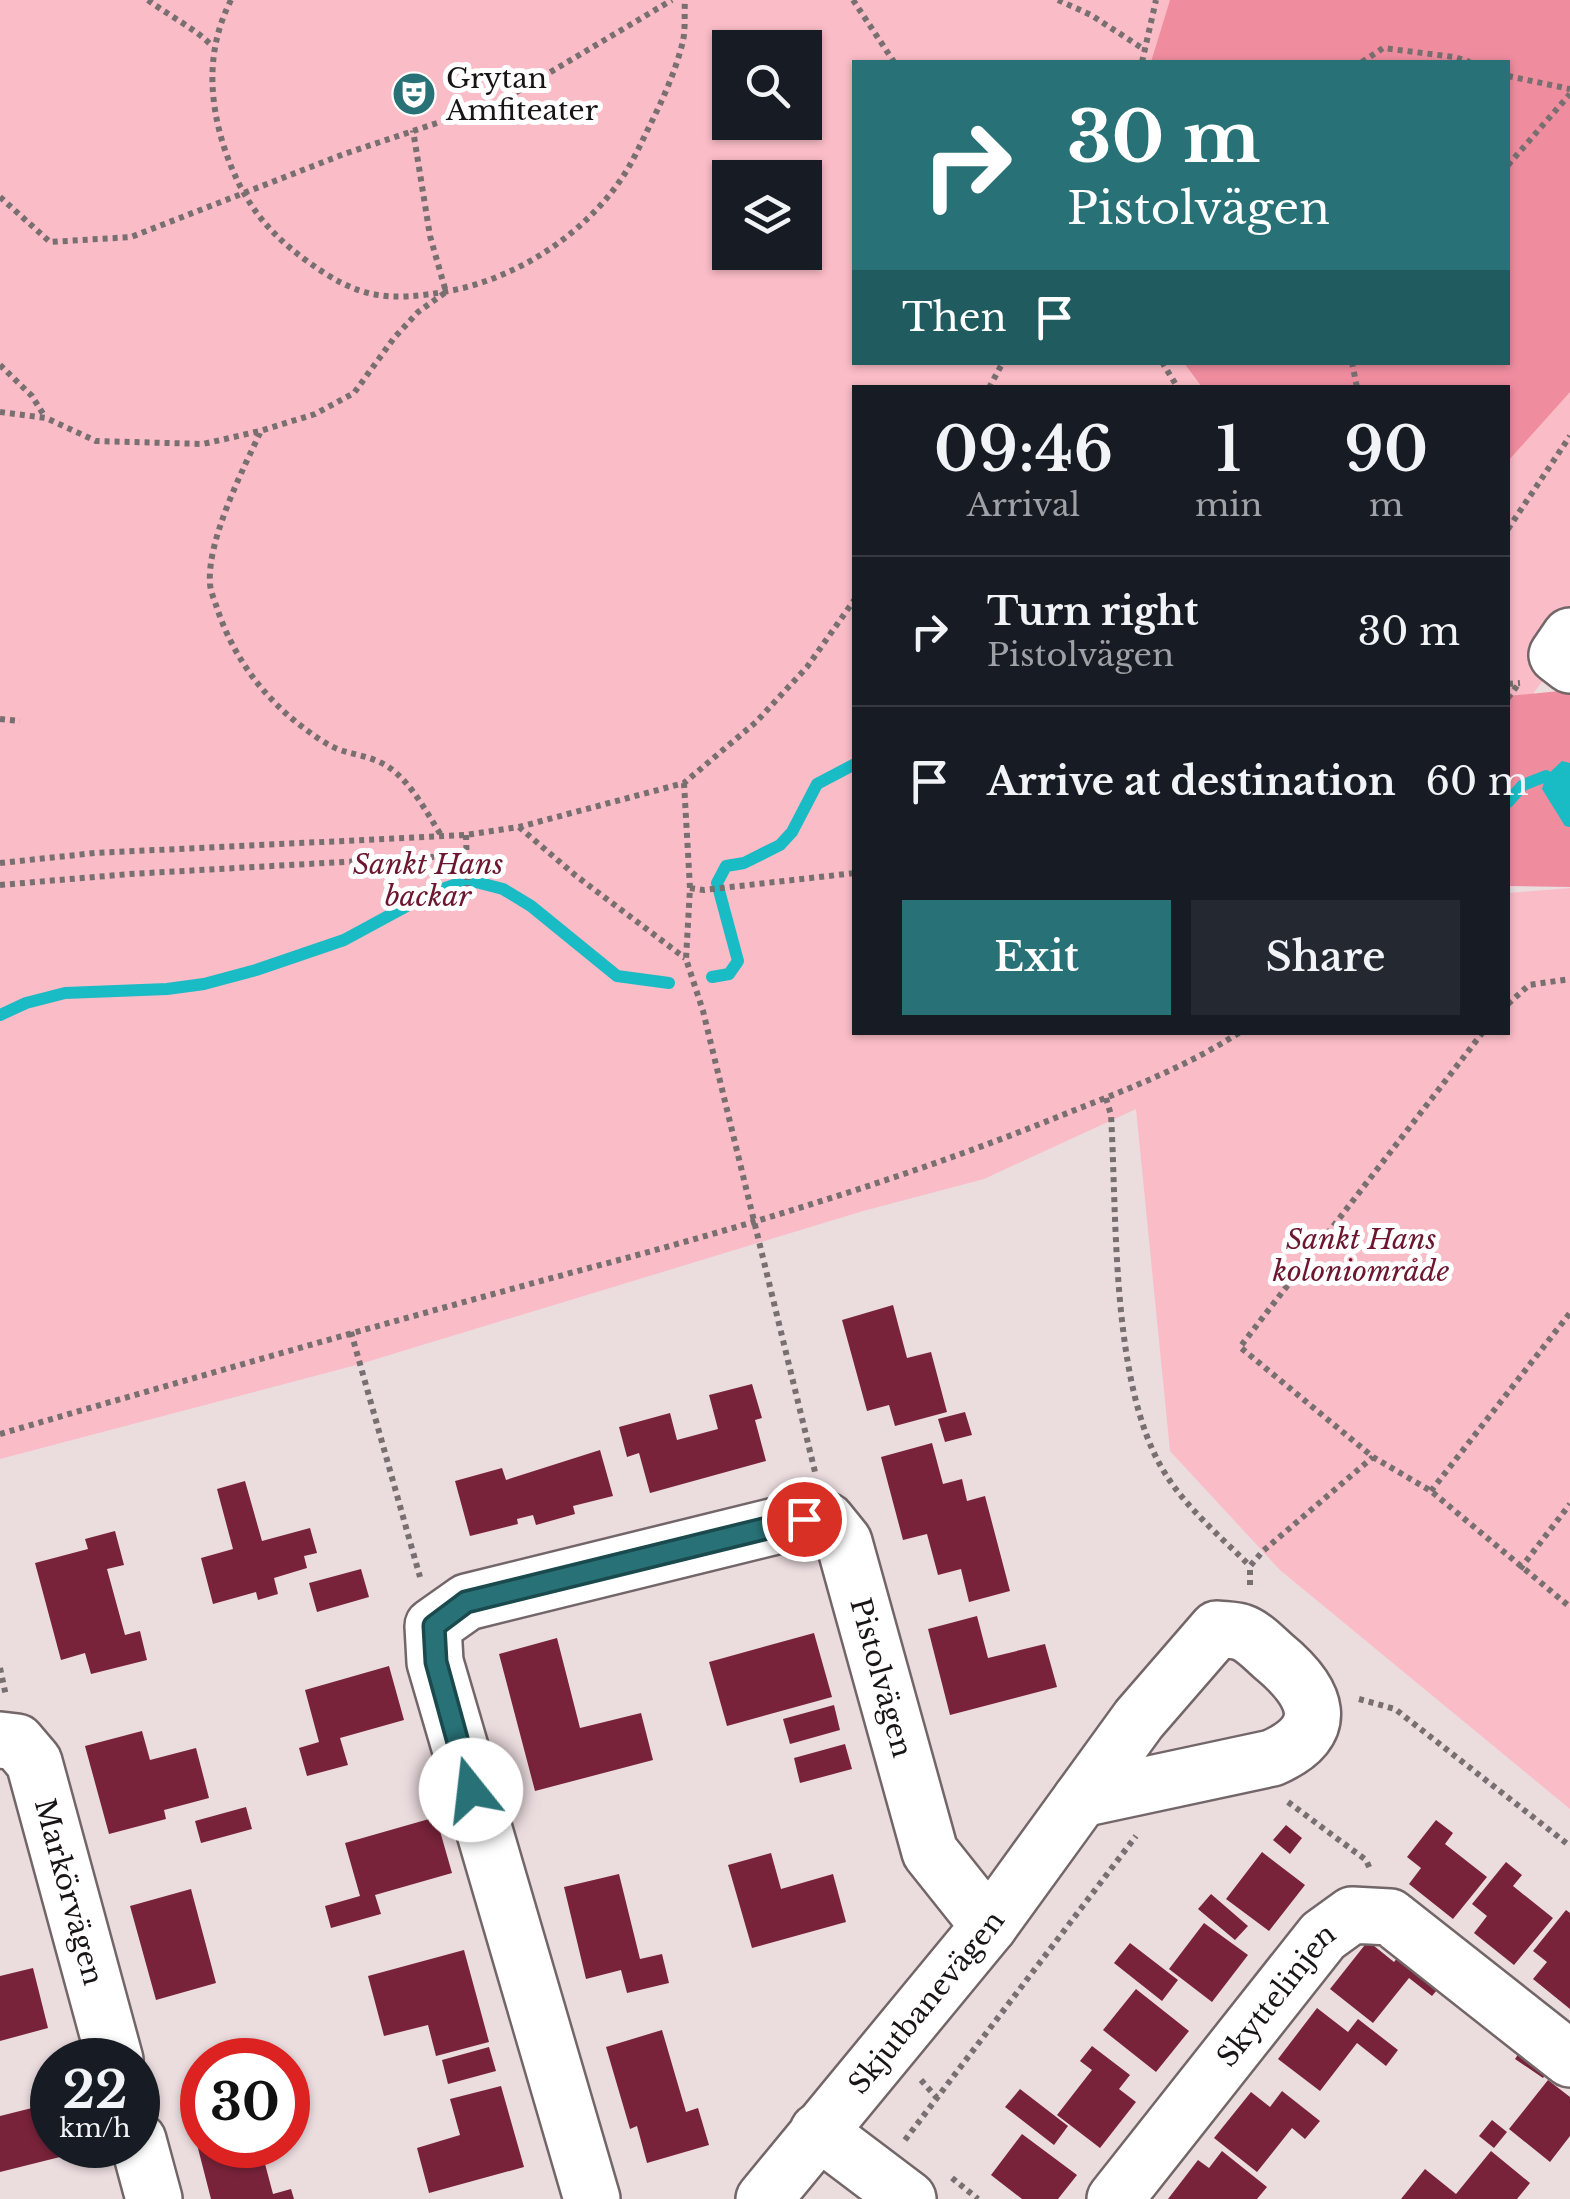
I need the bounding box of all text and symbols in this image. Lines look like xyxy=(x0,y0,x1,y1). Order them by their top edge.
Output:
map controls xyxy=(712,30,822,270)
button: search xyxy=(712,30,822,140)
place label: Grytan Amfiteater xyxy=(445,61,599,128)
theatre icon: Grytan Amfiteater xyxy=(391,71,437,117)
text: 30 m xyxy=(1067,94,1260,181)
icon: right xyxy=(902,100,1032,230)
button: layers xyxy=(712,160,822,270)
text: Pistolvägen xyxy=(1067,180,1330,236)
icon: arrive xyxy=(1027,290,1082,345)
text: Then xyxy=(902,294,1007,341)
text: 09:46 xyxy=(934,413,1113,487)
text: 1 xyxy=(1215,413,1242,487)
text: 90 xyxy=(1344,413,1428,487)
text: Arrival xyxy=(967,485,1080,525)
text: min xyxy=(1195,485,1262,525)
text: m xyxy=(1369,485,1403,525)
text: Turn right xyxy=(987,588,1198,635)
icon: right xyxy=(902,604,957,659)
text: 30 m xyxy=(1358,608,1460,655)
text: Pistolvägen xyxy=(987,635,1174,675)
icon: arrive xyxy=(902,754,957,809)
text: Arrive at destination xyxy=(987,758,1396,805)
text: 60 m xyxy=(1426,758,1529,805)
park label: Sankt Hans backar xyxy=(353,847,503,914)
button: Exit xyxy=(902,900,1171,1015)
button: Share xyxy=(1191,900,1460,1015)
park label: Sankt Hans koloniområde xyxy=(1272,1222,1449,1289)
pin xyxy=(762,1477,847,1562)
icon: arrive xyxy=(777,1492,832,1547)
street label: Pistolvägen xyxy=(843,1594,920,1761)
position arrow xyxy=(419,1738,523,1842)
street label: Markörvägen xyxy=(27,1795,111,1989)
street label: Skjutbanevägen xyxy=(841,1904,1012,2101)
street label: Skyttelinjen xyxy=(1209,1915,1342,2073)
speed limit sign: 30 xyxy=(180,2038,310,2168)
text: 22 xyxy=(62,2059,128,2122)
text: km/h xyxy=(60,2113,130,2144)

